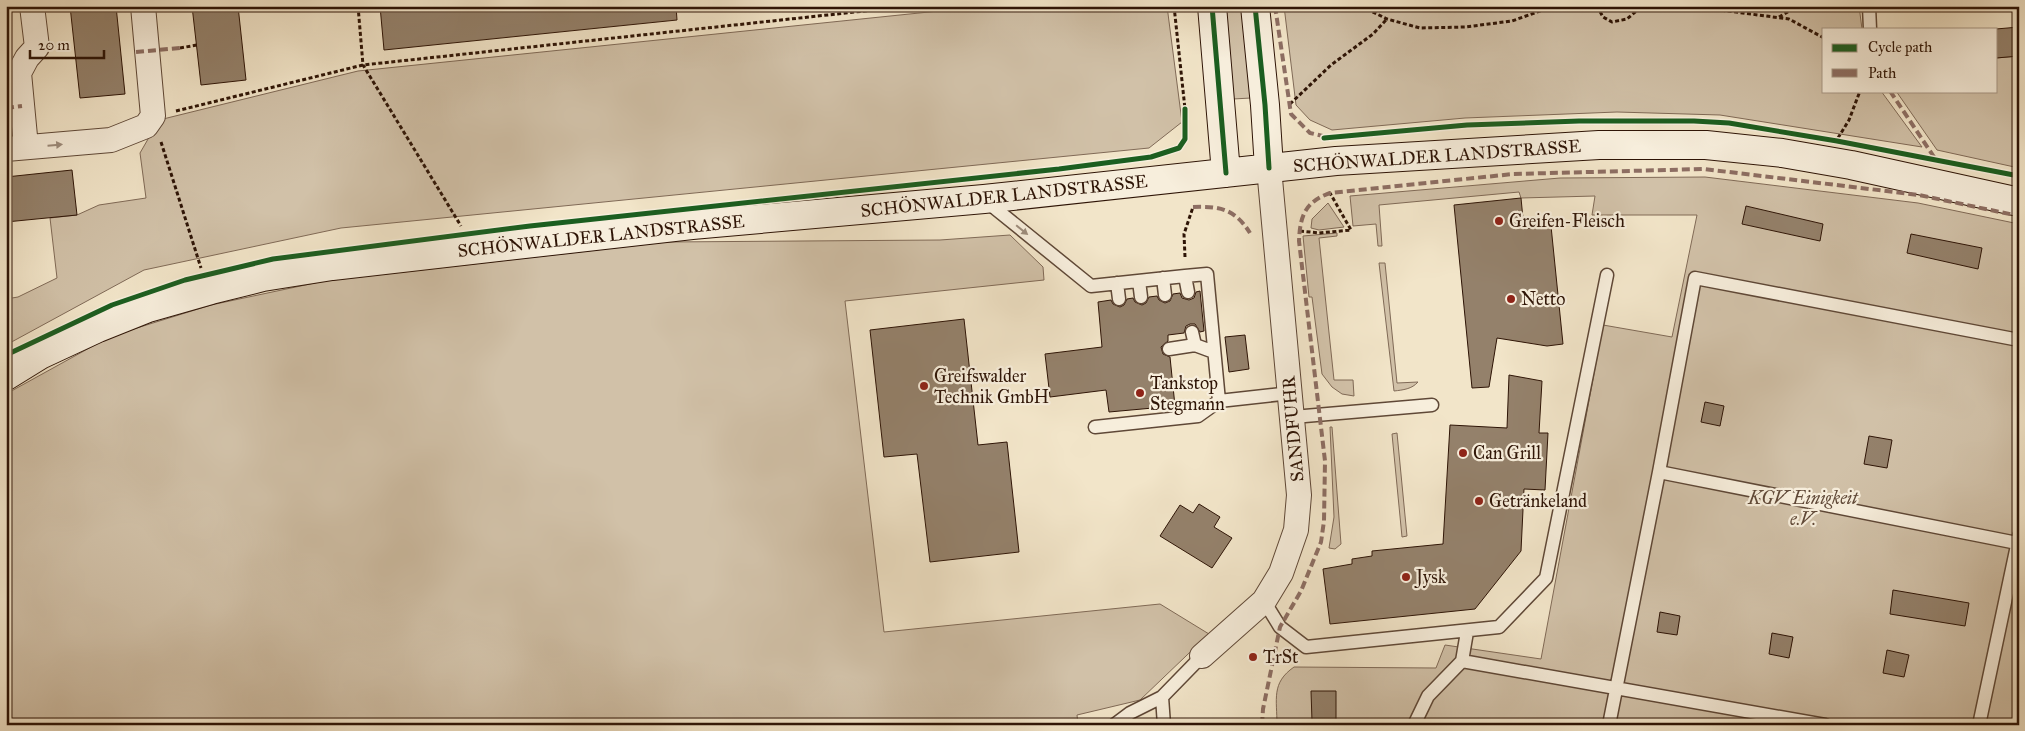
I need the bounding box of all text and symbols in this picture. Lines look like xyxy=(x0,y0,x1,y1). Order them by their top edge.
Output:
scale bar xyxy=(30,28,104,60)
legend xyxy=(1822,28,1998,92)
text: 20 m xyxy=(38,36,70,54)
text: Cycle path xyxy=(1868,38,1933,56)
text: Path xyxy=(1868,64,1897,82)
street label: SCHÖNWALDER LANDSTRASSE xyxy=(1292,134,1582,177)
one-way arrow xyxy=(47,140,63,148)
street label: SCHÖNWALDER LANDSTRASSE xyxy=(859,169,1149,222)
street label: SCHÖNWALDER LANDSTRASSE xyxy=(456,209,746,262)
place label: Greifen-Fleisch xyxy=(1509,210,1625,232)
marker: Greifen-Fleisch xyxy=(1493,215,1505,227)
one-way arrow xyxy=(1015,224,1028,235)
place label: Netto xyxy=(1521,288,1565,310)
marker: Netto xyxy=(1505,293,1517,305)
place label: Greifswalder Technik GmbH xyxy=(934,365,1049,408)
place label: Tankstop Stegmann xyxy=(1150,372,1225,416)
street label: SANDFUHR xyxy=(1277,374,1309,483)
marker: Greifswalder Technik GmbH xyxy=(918,380,930,392)
marker: Tankstop Stegmann xyxy=(1134,387,1146,399)
place label: Can Grill xyxy=(1473,442,1541,464)
marker: Can Grill xyxy=(1457,447,1469,459)
park label: KGV Einigkeit e.V. xyxy=(1747,487,1859,530)
place label: Getränkeland xyxy=(1489,490,1587,512)
marker: Getränkeland xyxy=(1473,495,1485,507)
place label: Jysk xyxy=(1414,566,1447,589)
marker: Jysk xyxy=(1400,571,1412,583)
place label: TrSt xyxy=(1263,646,1299,668)
marker: TrSt xyxy=(1247,651,1259,663)

